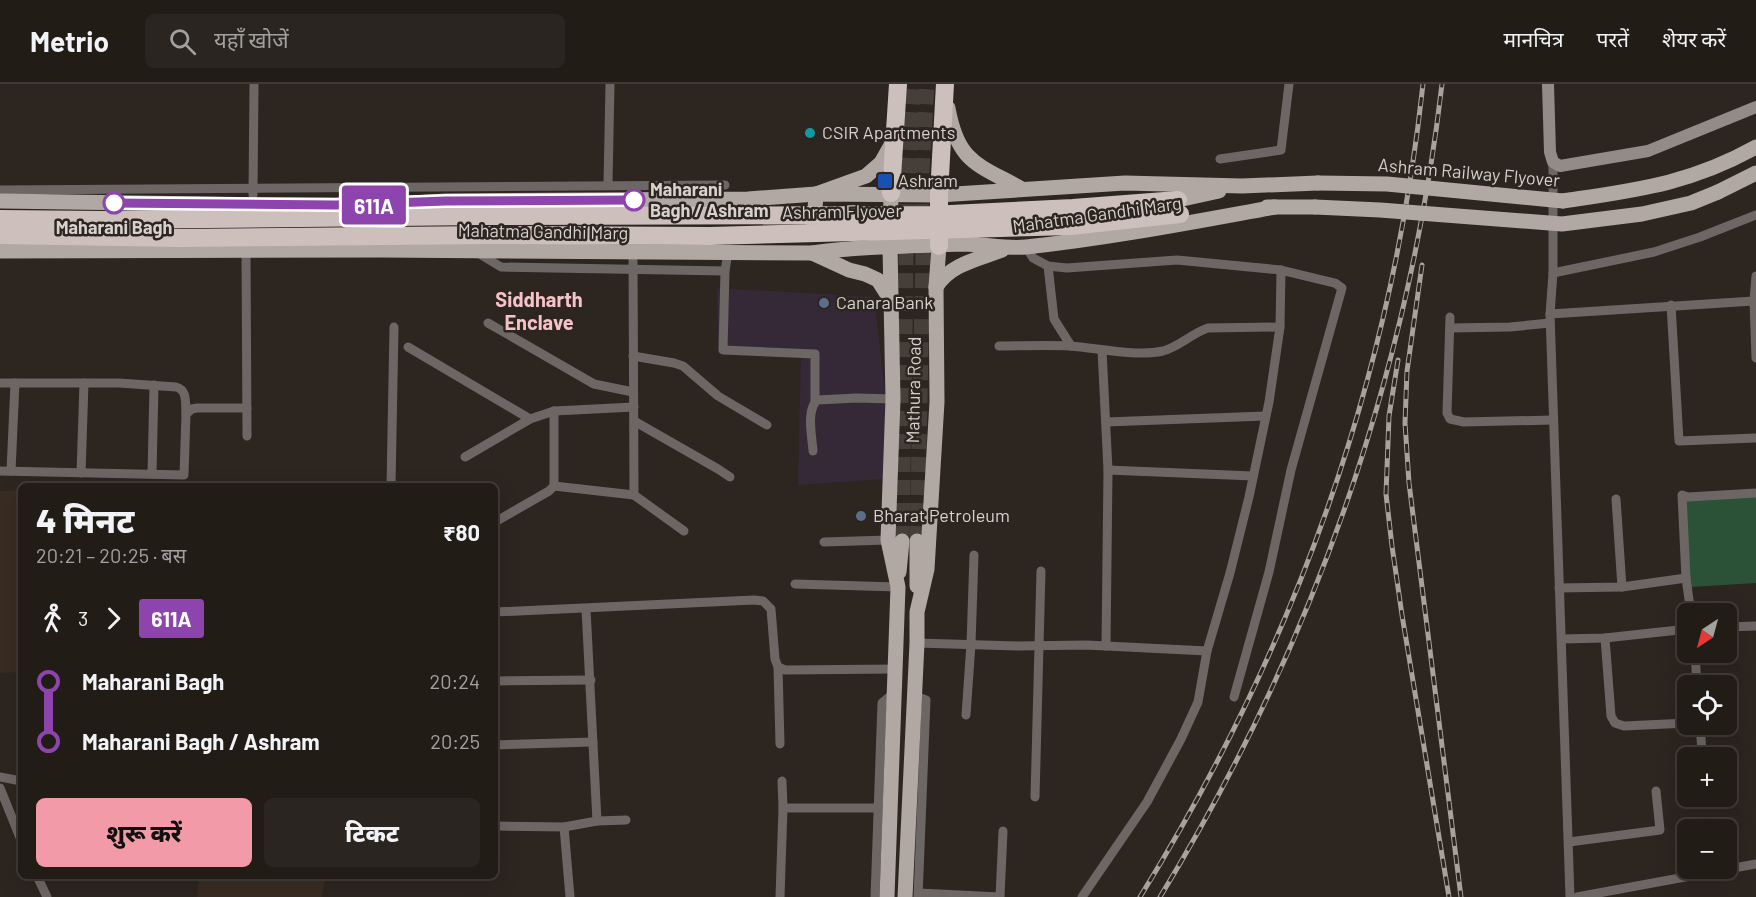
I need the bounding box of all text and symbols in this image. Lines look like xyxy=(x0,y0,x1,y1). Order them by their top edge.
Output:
search box xyxy=(145,14,565,68)
text: Metrio xyxy=(30,24,109,58)
icon: search xyxy=(166,25,199,58)
text: यहाँ खोजें xyxy=(214,26,289,52)
text: मानचित्र xyxy=(1504,26,1564,51)
text: परतें xyxy=(1597,26,1629,51)
text: शेयर करें xyxy=(1662,26,1726,51)
place label: CSIR Apartments xyxy=(822,121,955,143)
marker: CSIR Apartments xyxy=(803,126,817,140)
street label: Ashram Railway Flyover xyxy=(1377,153,1561,191)
place label: Ashram xyxy=(898,169,958,191)
marker: Ashram xyxy=(876,172,894,190)
place label: Maharani Bagh / Ashram xyxy=(650,178,768,221)
line badge: 611A xyxy=(332,186,416,224)
marker: Maharani Bagh / Ashram xyxy=(623,189,645,211)
street label: Mahatma Gandhi Marg xyxy=(1011,191,1183,237)
marker: Maharani Bagh xyxy=(103,192,125,214)
text: 611A xyxy=(354,193,394,218)
street label: Ashram Flyover xyxy=(782,199,902,223)
place label: Maharani Bagh xyxy=(56,216,172,238)
street label: Mahatma Gandhi Marg xyxy=(458,219,628,243)
district label: Siddharth Enclave xyxy=(495,287,583,334)
place label: Canara Bank xyxy=(836,291,933,313)
marker: Canara Bank xyxy=(817,296,831,310)
street label: Mathura Road xyxy=(901,336,925,444)
text: 4 मिनट xyxy=(36,500,134,540)
place label: Bharat Petroleum xyxy=(873,504,1010,526)
marker: Bharat Petroleum xyxy=(854,509,868,523)
text: ₹80 xyxy=(443,519,480,545)
text: 20:21 – 20:25 · बस xyxy=(36,543,186,567)
icon: walk xyxy=(36,602,69,635)
icon: forward xyxy=(97,602,130,635)
north arrow xyxy=(1677,603,1737,663)
map controls xyxy=(1677,603,1737,879)
text: 3 xyxy=(78,606,88,630)
text: 611A xyxy=(151,606,192,631)
text: Maharani Bagh xyxy=(82,668,224,694)
text: 20:24 xyxy=(429,669,480,693)
button: locate xyxy=(1677,675,1737,735)
text: Maharani Bagh / Ashram xyxy=(82,728,320,754)
text: 20:25 xyxy=(430,729,480,753)
button: + xyxy=(1677,747,1737,807)
button: शुरू करें xyxy=(36,798,252,867)
button: टिकट xyxy=(264,798,480,867)
button: − xyxy=(1677,819,1737,879)

